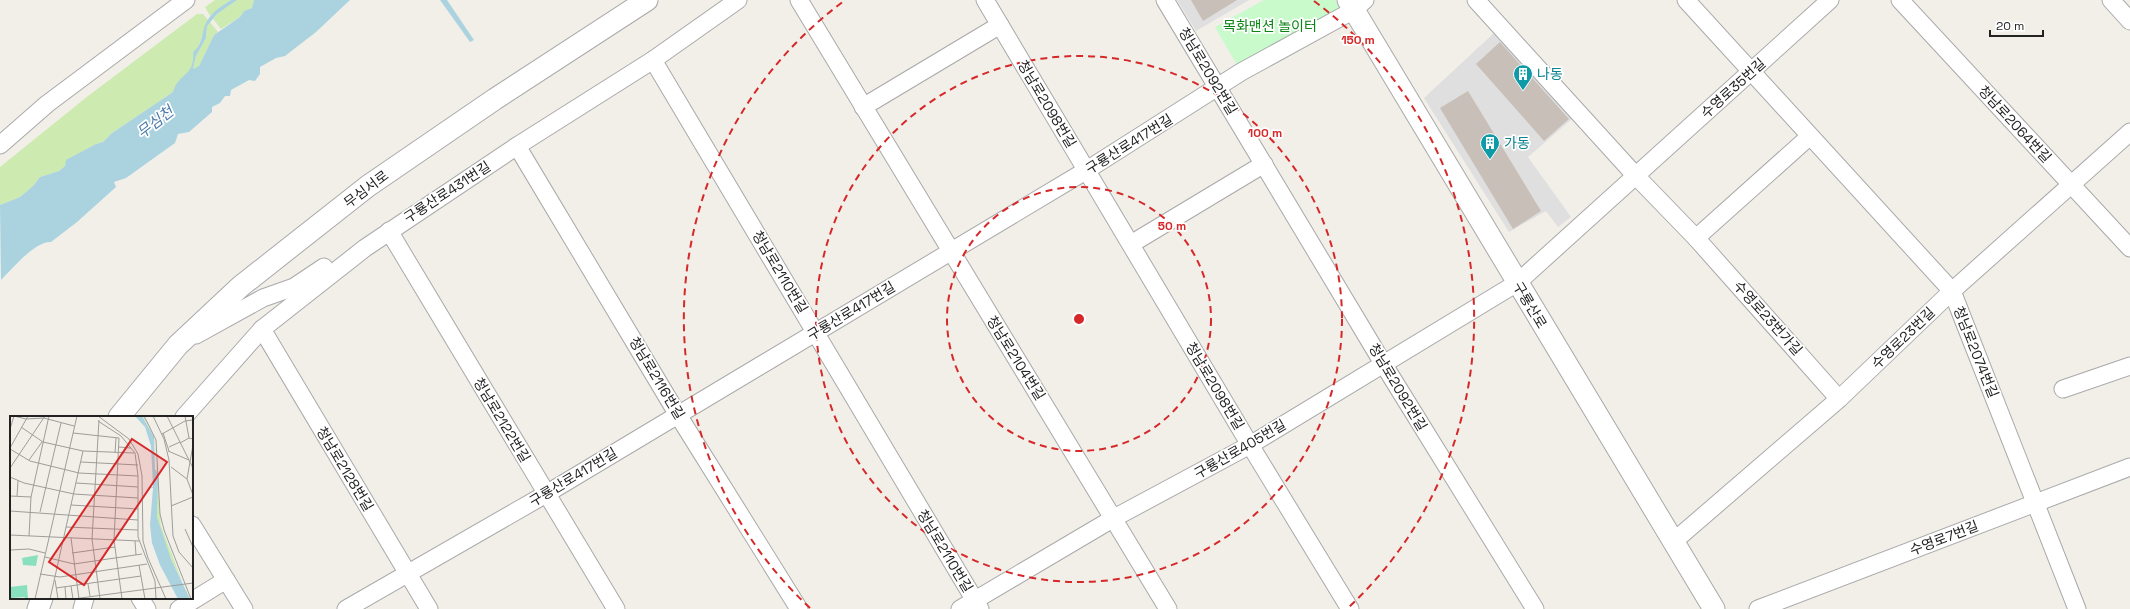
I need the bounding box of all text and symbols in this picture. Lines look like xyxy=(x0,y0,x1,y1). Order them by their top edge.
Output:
scale bar xyxy=(1990,12,2043,38)
park label: 목화맨션 놀이터 xyxy=(1223,17,1317,35)
text: 20 m xyxy=(1996,18,2024,34)
street label: 청남로2092번길 xyxy=(1175,24,1241,118)
text: 150 m xyxy=(1341,32,1375,48)
street label: 수영로35번길 xyxy=(1697,54,1769,122)
street label: 청남로2098번길 xyxy=(1014,57,1080,151)
building icon: 나동 xyxy=(1512,63,1534,91)
place label: 나동 xyxy=(1537,65,1563,83)
street label: 청남로2064번길 xyxy=(1975,82,2055,166)
water label: 무심천 xyxy=(133,100,179,142)
street label: 구룡산로417번길 xyxy=(1082,110,1176,178)
text: 100 m xyxy=(1248,125,1282,141)
building icon: 가동 xyxy=(1479,132,1501,160)
place label: 가동 xyxy=(1504,134,1530,152)
street label: 구룡산로431번길 xyxy=(400,157,494,227)
street label: 무심서로 xyxy=(340,166,392,212)
text: 50 m xyxy=(1158,218,1186,234)
street label: 청남로2110번길 xyxy=(748,227,812,317)
street label: 수영로23번가길 xyxy=(1730,277,1806,359)
street label: 구룡산로417번길 xyxy=(804,278,898,344)
street label: 구룡산로 xyxy=(1509,278,1551,332)
street label: 수영로23번길 xyxy=(1868,303,1938,373)
street label: 청남로2074번길 xyxy=(1949,303,2003,401)
street label: 청남로2104번길 xyxy=(983,312,1049,404)
centre of rings xyxy=(1072,312,1086,326)
street label: 청남로2116번길 xyxy=(625,333,689,423)
street label: 청남로2098번길 xyxy=(1182,339,1248,433)
street label: 청남로2092번길 xyxy=(1365,340,1431,434)
street label: 청남로2122번길 xyxy=(470,374,534,466)
street label: 구룡산로405번길 xyxy=(1191,415,1289,483)
inset map xyxy=(10,416,193,599)
street label: 청남로2128번길 xyxy=(313,423,377,515)
street label: 구룡산로417번길 xyxy=(526,444,620,510)
street label: 청남로2110번길 xyxy=(913,506,977,596)
street label: 수영로7번길 xyxy=(1907,517,1981,559)

